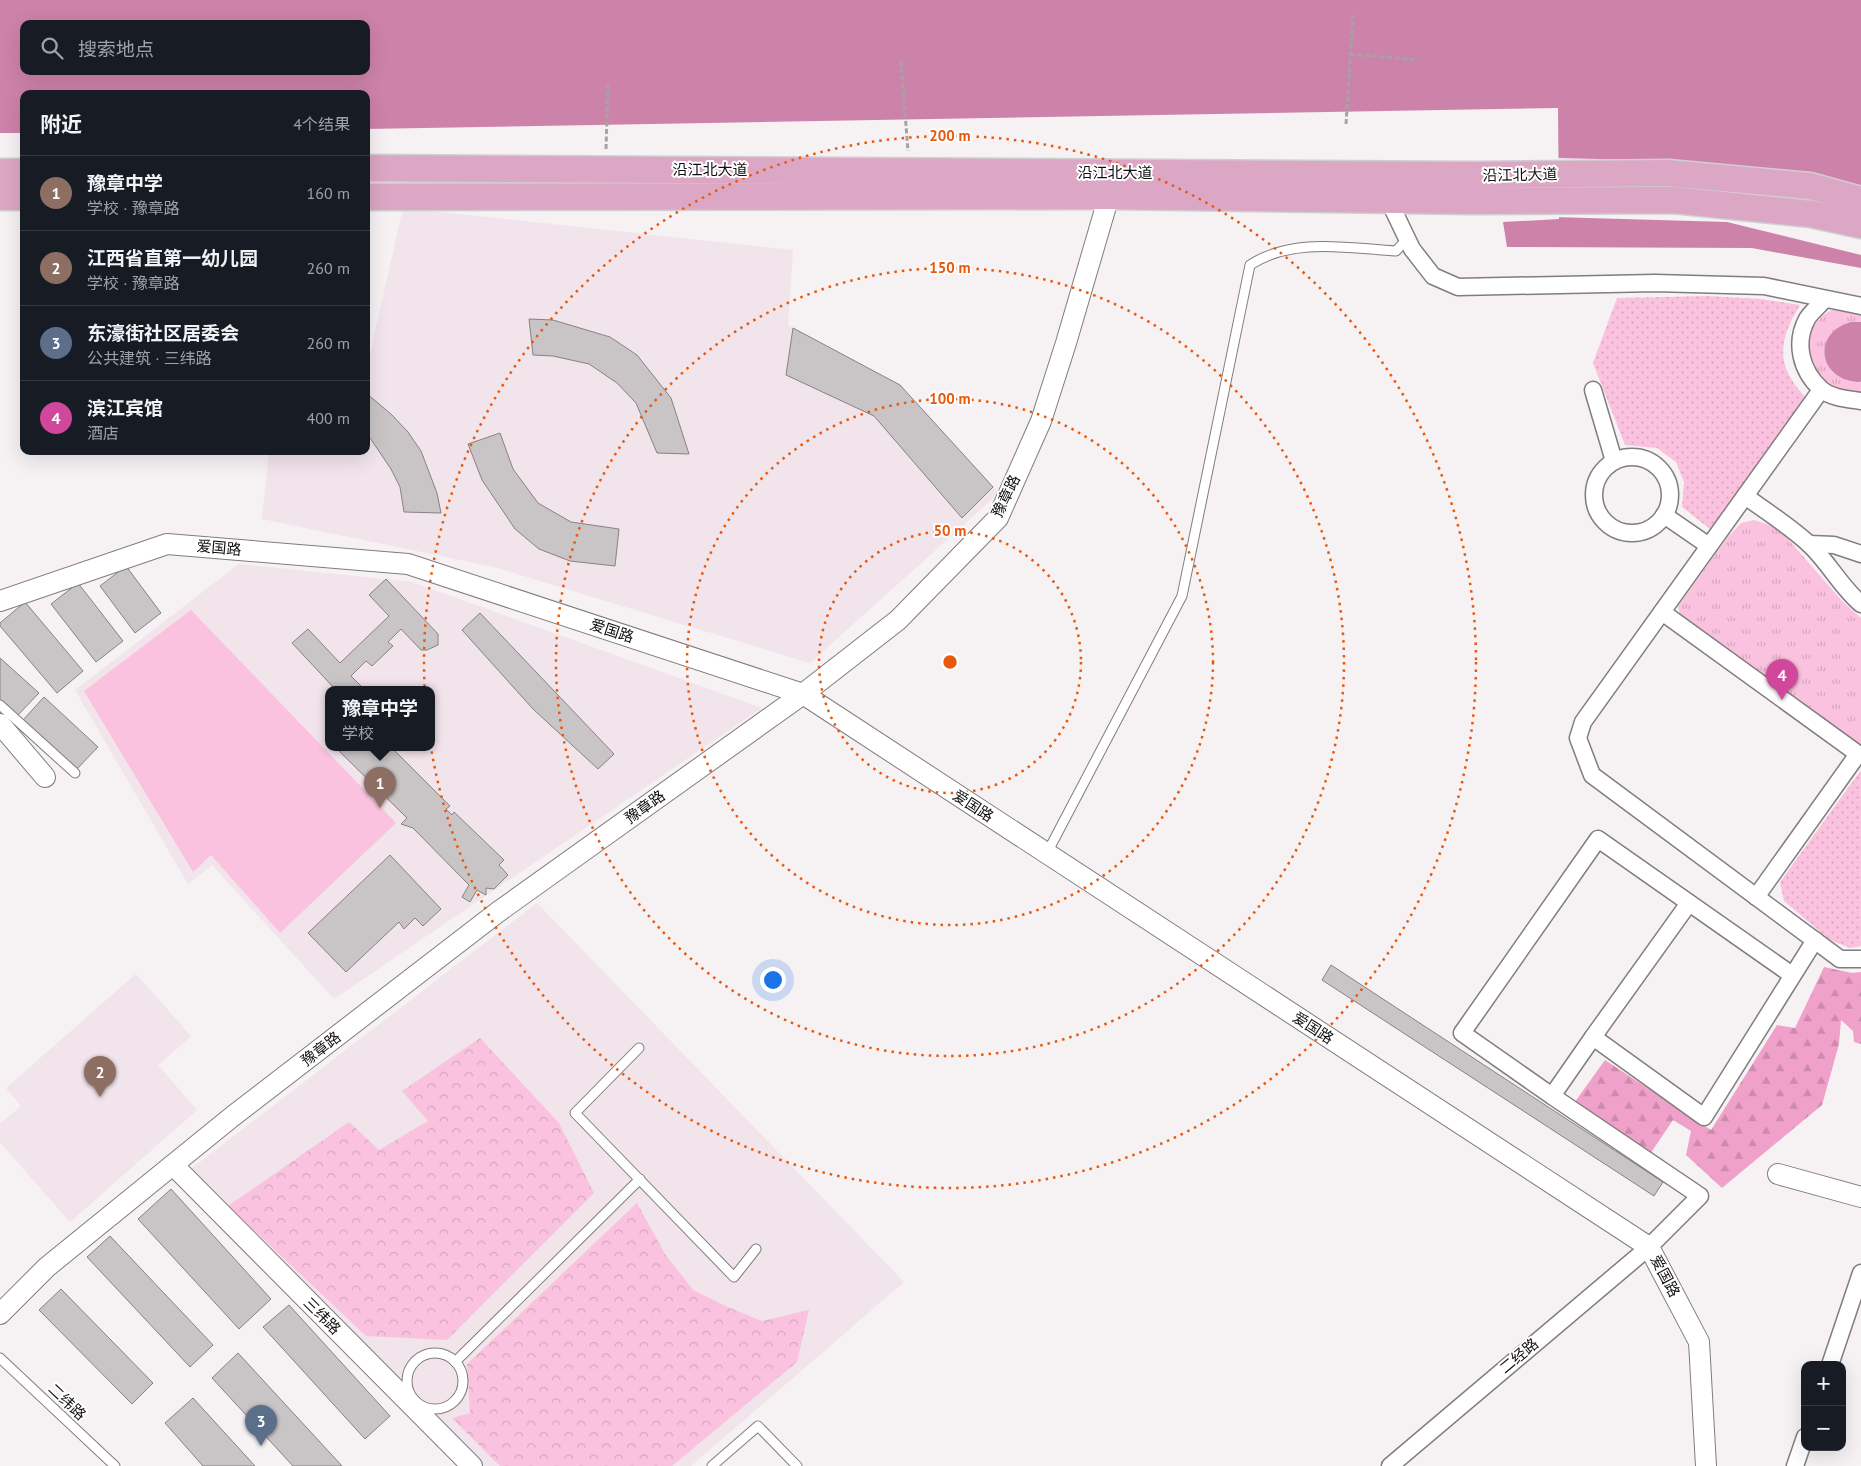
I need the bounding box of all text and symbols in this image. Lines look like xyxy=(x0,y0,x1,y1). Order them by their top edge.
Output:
search box xyxy=(20,20,370,75)
icon: search xyxy=(38,34,66,62)
text: 搜索地点 xyxy=(78,37,154,61)
text: 附近 xyxy=(40,111,82,138)
text: 4个结果 xyxy=(293,114,350,134)
text: 200 m xyxy=(929,126,971,145)
street label: 沿江北大道 xyxy=(672,160,748,179)
street label: 沿江北大道 xyxy=(1077,163,1153,182)
street label: 沿江北大道 xyxy=(1482,164,1558,185)
text: 豫章中学 xyxy=(87,171,163,195)
text: 1 xyxy=(51,183,61,203)
text: 160 m xyxy=(307,183,350,203)
text: 学校 · 豫章路 xyxy=(87,198,180,218)
text: 江西省直第一幼儿园 xyxy=(87,246,258,270)
text: 2 xyxy=(51,258,61,278)
text: 260 m xyxy=(307,258,350,278)
text: 150 m xyxy=(929,258,971,277)
text: 学校 · 豫章路 xyxy=(87,273,180,293)
text: 东濠街社区居委会 xyxy=(87,321,239,345)
text: 3 xyxy=(51,333,61,353)
text: 260 m xyxy=(307,333,350,353)
text: 公共建筑 · 三纬路 xyxy=(87,348,212,368)
text: 100 m xyxy=(929,389,971,408)
text: 滨江宾馆 xyxy=(87,396,163,420)
text: 4 xyxy=(51,408,61,428)
text: 400 m xyxy=(307,408,350,428)
text: 酒店 xyxy=(87,423,119,443)
street label: 豫章路 xyxy=(987,471,1024,520)
text: 50 m xyxy=(934,521,966,540)
street label: 爱国路 xyxy=(196,536,242,559)
street label: 爱国路 xyxy=(588,615,636,647)
centre of rings xyxy=(941,653,959,671)
pin: 4 xyxy=(1766,659,1798,700)
popup xyxy=(325,686,435,751)
text: 豫章中学 xyxy=(342,696,418,720)
text: 学校 xyxy=(342,723,374,743)
pin: 1 xyxy=(364,767,396,808)
street label: 爱国路 xyxy=(949,785,997,826)
street label: 豫章路 xyxy=(621,786,668,828)
your location xyxy=(760,967,786,993)
street label: 爱国路 xyxy=(1289,1007,1337,1048)
street label: 豫章路 xyxy=(297,1027,344,1070)
pin: 2 xyxy=(84,1056,116,1097)
street label: 爱国路 xyxy=(1646,1251,1684,1300)
street label: 三纬路 xyxy=(300,1293,345,1338)
street label: 二经路 xyxy=(1495,1334,1542,1377)
map controls xyxy=(1801,1361,1846,1451)
button: + xyxy=(1801,1361,1846,1406)
street label: 二纬路 xyxy=(44,1379,90,1424)
pin: 3 xyxy=(245,1405,277,1446)
button: − xyxy=(1801,1406,1846,1451)

